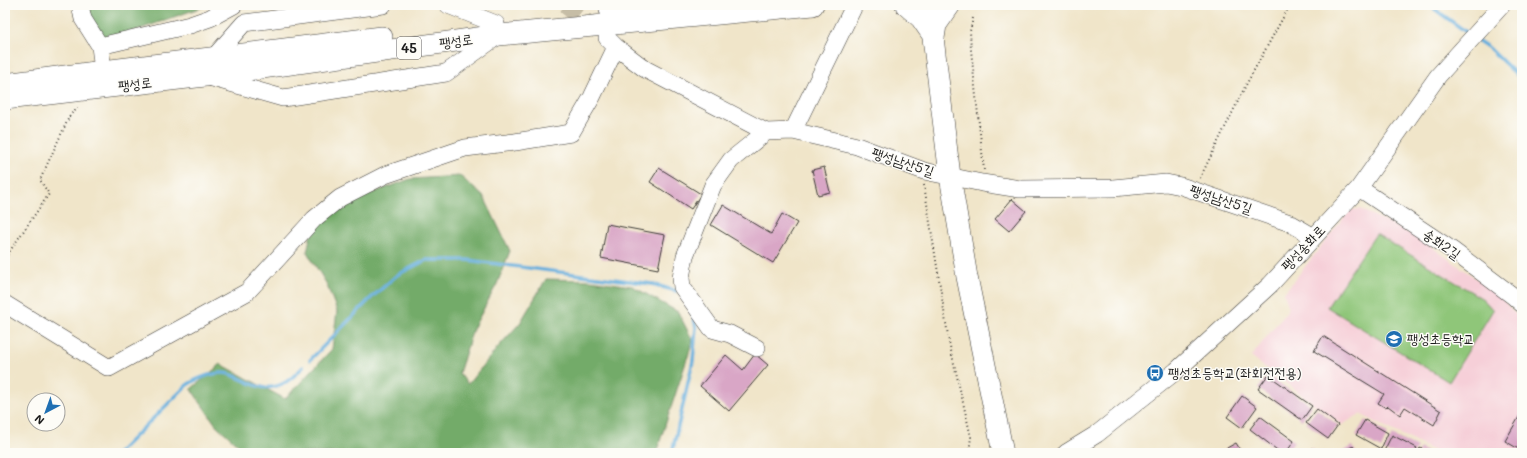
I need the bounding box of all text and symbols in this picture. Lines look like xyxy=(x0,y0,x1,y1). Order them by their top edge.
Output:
street label: 팽성로 xyxy=(438,29,474,52)
road number: 45 xyxy=(397,37,421,59)
street label: 팽성로 xyxy=(117,72,153,95)
street label: 팽성남산5길 xyxy=(870,143,937,181)
street label: 팽성남산5길 xyxy=(1188,180,1255,218)
street label: 팽성송화로 xyxy=(1276,221,1329,275)
street label: 송화2길 xyxy=(1420,224,1465,264)
school or university icon: 팽성초등학교 xyxy=(1384,329,1404,349)
place label: 팽성초등학교 xyxy=(1407,329,1475,348)
bus stop icon: 팽성초등학교(좌회전전용) xyxy=(1145,363,1165,383)
place label: 팽성초등학교(좌회전전용) xyxy=(1168,363,1302,382)
north arrow xyxy=(26,392,66,432)
text: N xyxy=(31,412,47,428)

